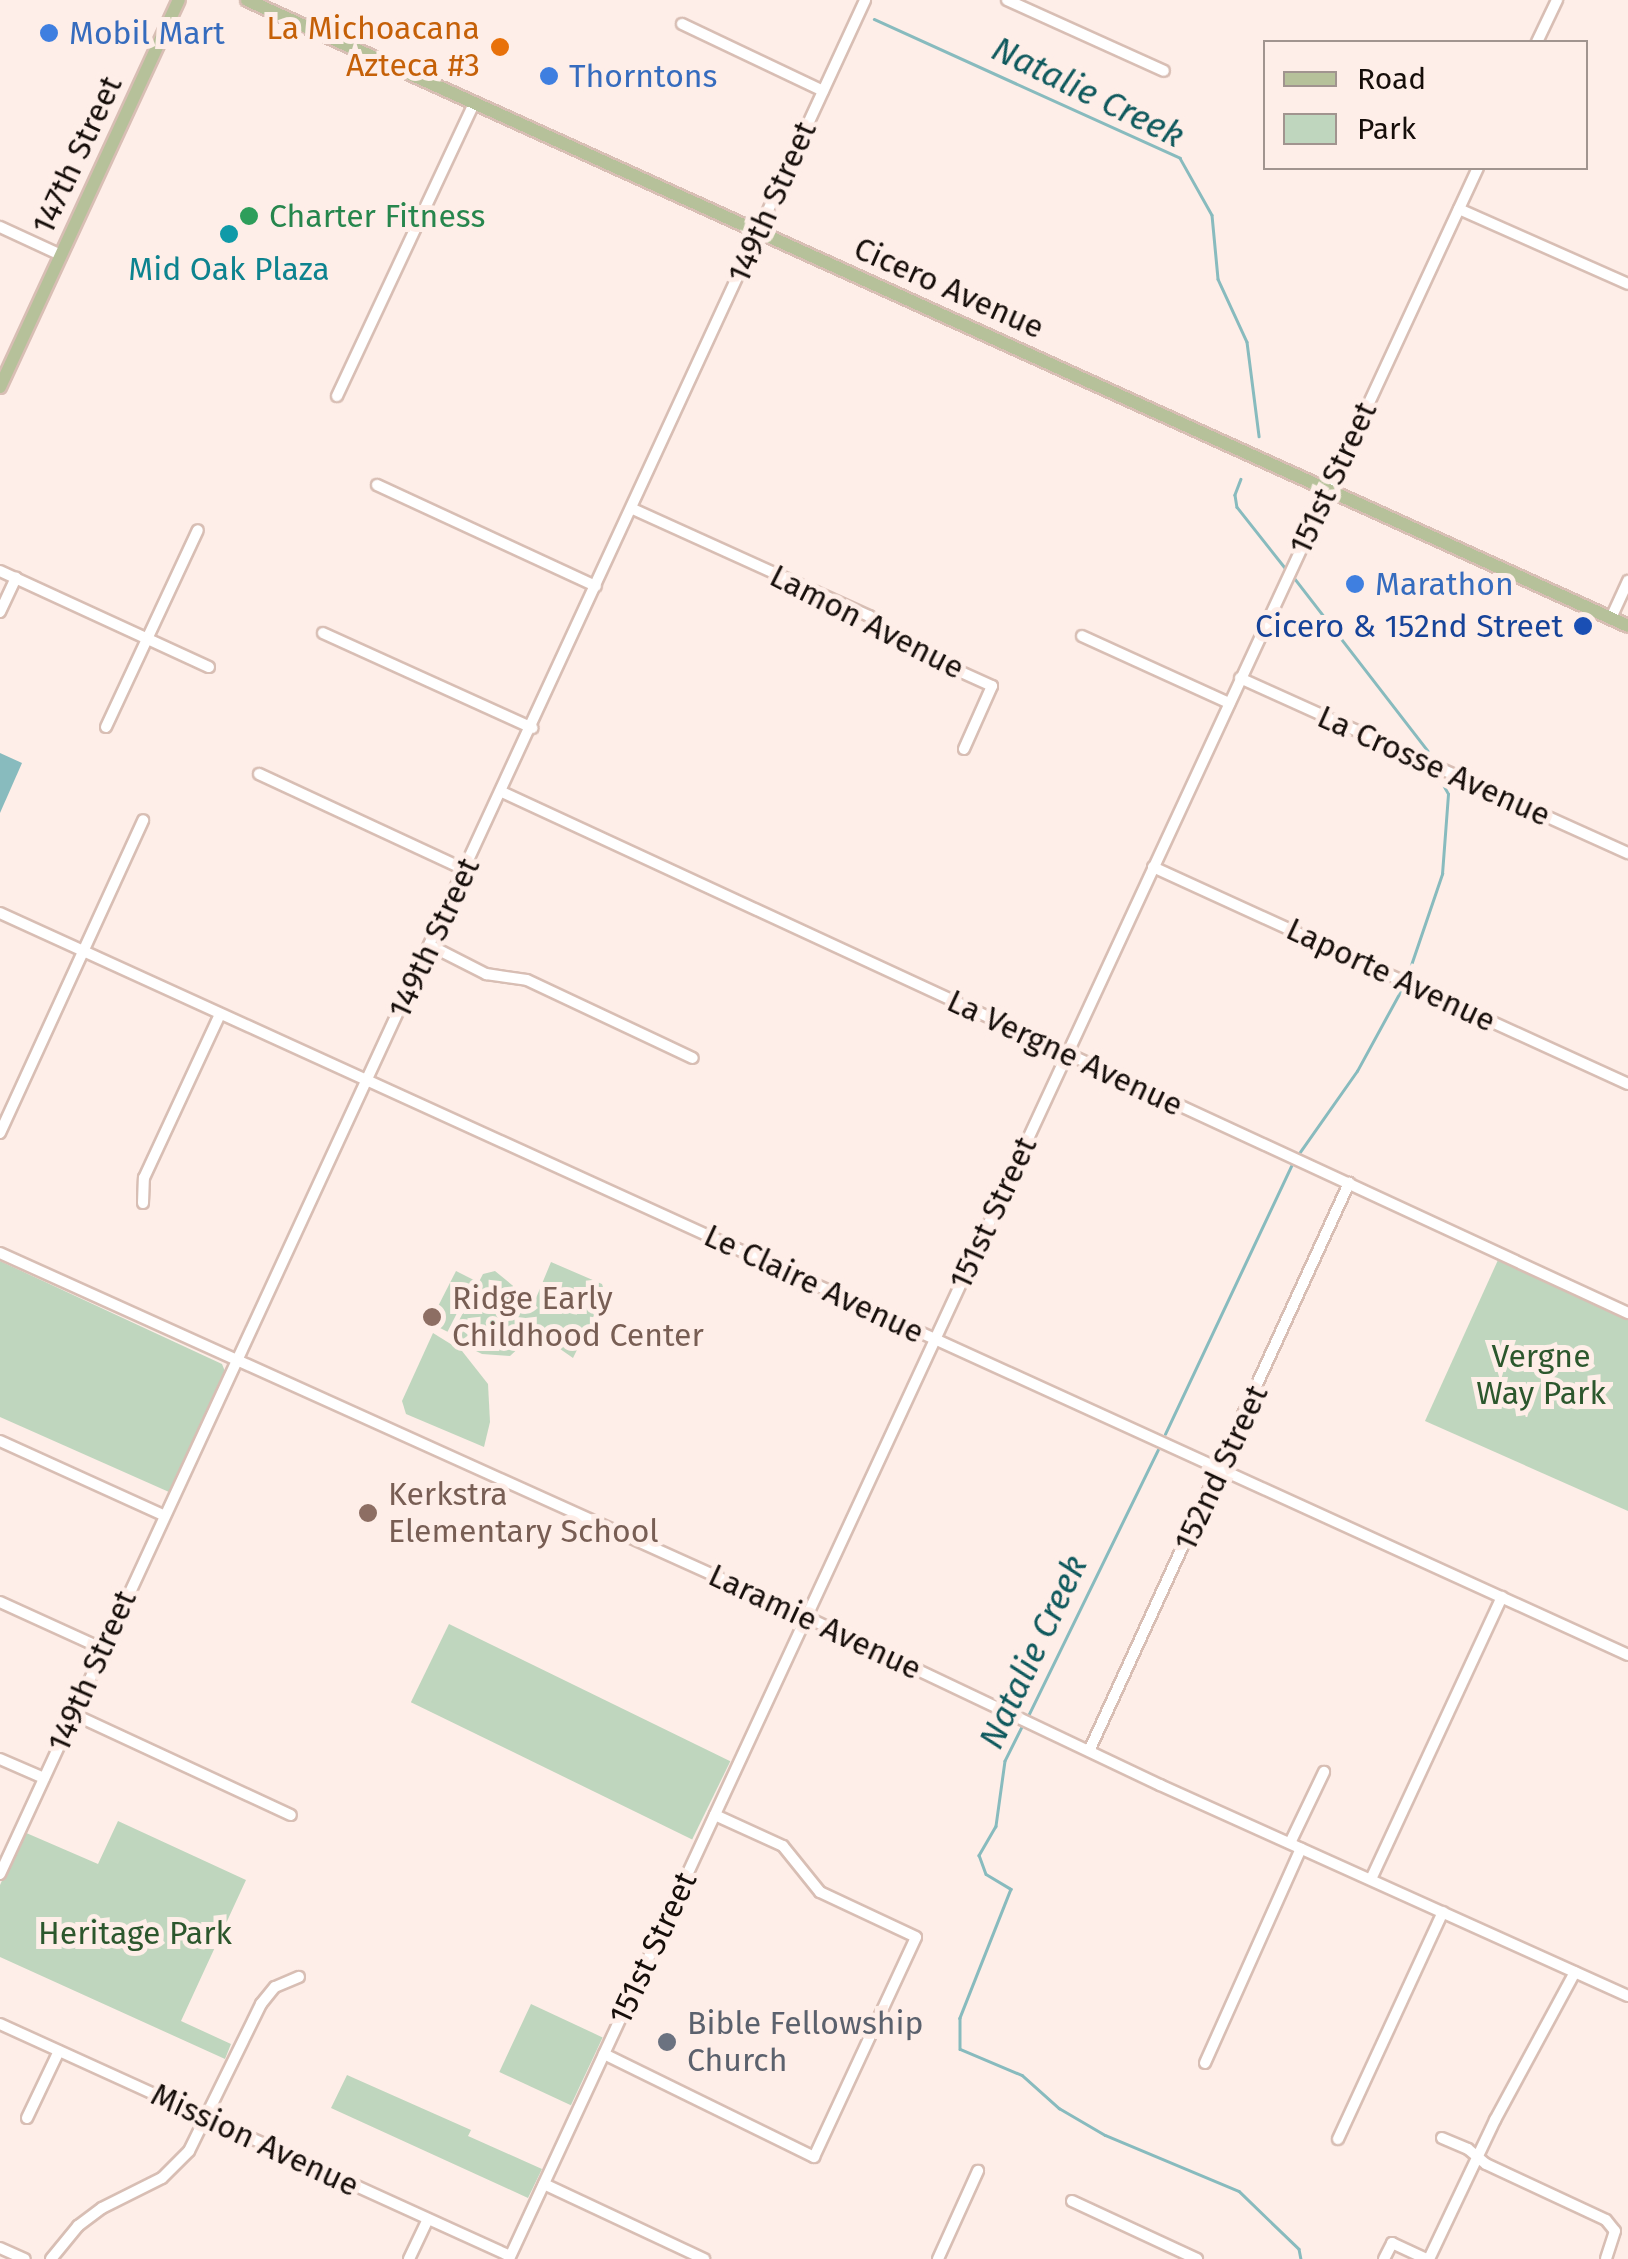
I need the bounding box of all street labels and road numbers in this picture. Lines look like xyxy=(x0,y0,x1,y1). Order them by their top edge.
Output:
street label: 147th Street xyxy=(24,70,130,240)
street label: 149th Street xyxy=(719,115,825,289)
street label: Cicero Avenue xyxy=(848,229,1050,347)
street label: 151st Street xyxy=(1281,396,1385,560)
street label: Lamon Avenue xyxy=(764,557,970,687)
street label: La Crosse Avenue xyxy=(1312,697,1556,835)
street label: 149th Street xyxy=(380,852,488,1024)
street label: Laporte Avenue xyxy=(1280,910,1502,1040)
street label: La Vergne Avenue xyxy=(941,982,1189,1124)
street label: 151st Street xyxy=(941,1131,1045,1295)
street label: Le Claire Avenue xyxy=(698,1216,930,1352)
street label: 152nd Street xyxy=(1166,1379,1276,1557)
street label: Laramie Avenue xyxy=(703,1556,927,1688)
street label: 149th Street xyxy=(39,1584,145,1758)
street label: 151st Street xyxy=(601,1866,705,2030)
street label: Mission Avenue xyxy=(145,2075,365,2205)

